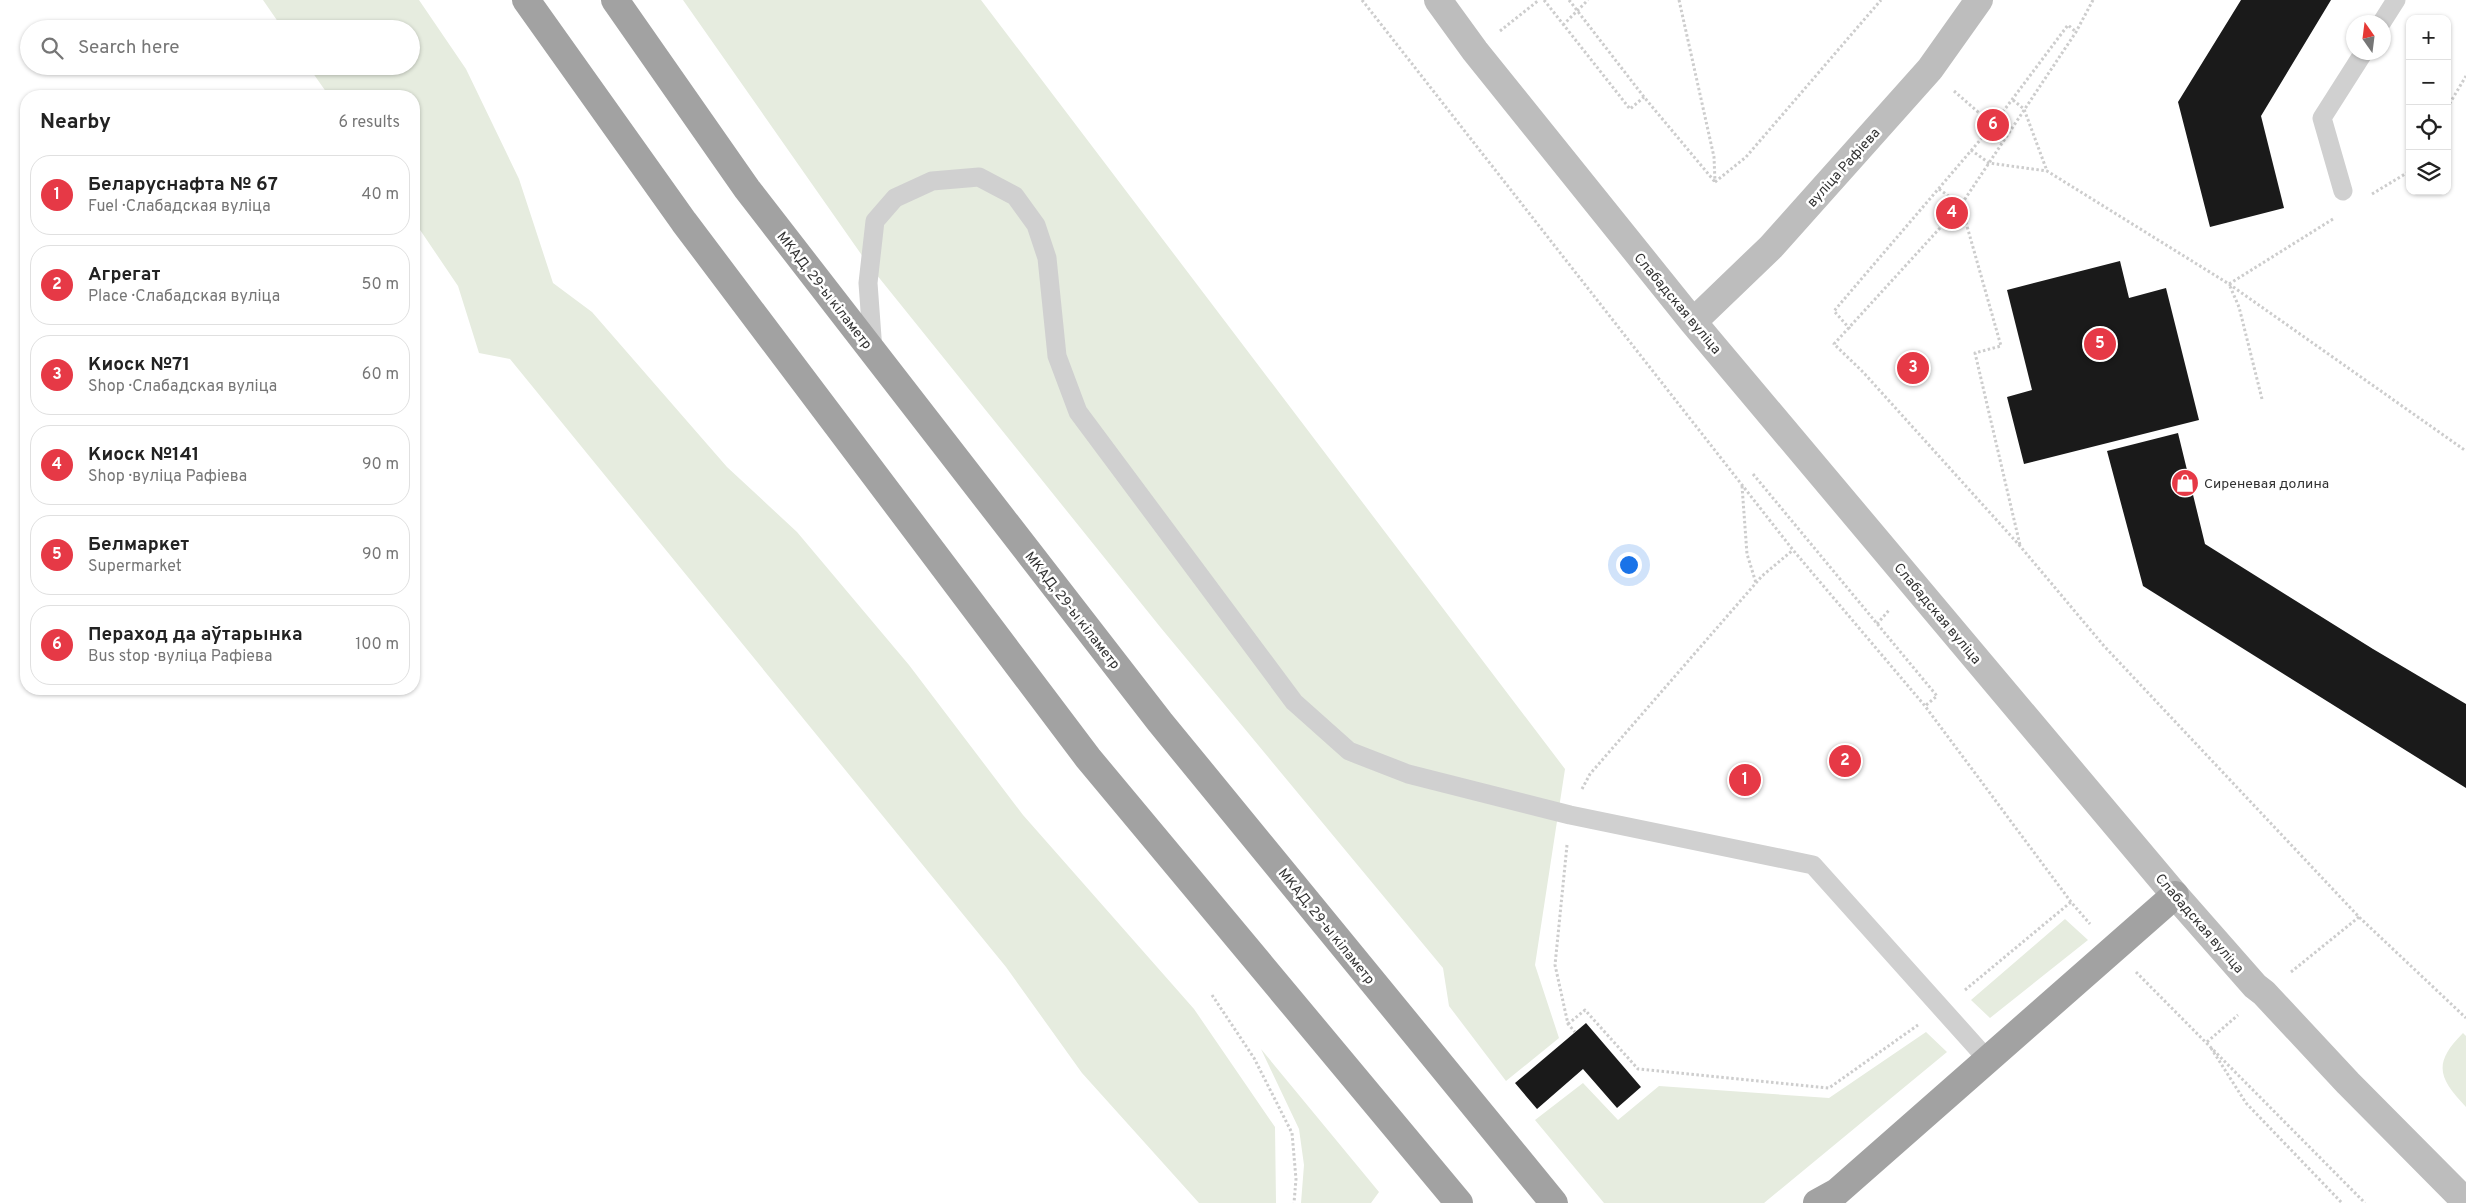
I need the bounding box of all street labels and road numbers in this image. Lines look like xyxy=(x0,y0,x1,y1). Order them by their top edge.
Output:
street label: вуліца Рафіева xyxy=(1804,125,1884,211)
street label: МКАД, 29-ы кіламетр xyxy=(773,229,875,353)
street label: Слабадская вуліца xyxy=(1630,250,1724,358)
street label: МКАД, 29-ы кіламетр xyxy=(1021,549,1123,673)
street label: Слабадская вуліца xyxy=(1890,560,1984,668)
street label: МКАД, 29-ы кіламетр xyxy=(1274,865,1378,988)
street label: Слабадская вуліца xyxy=(2151,871,2247,977)

